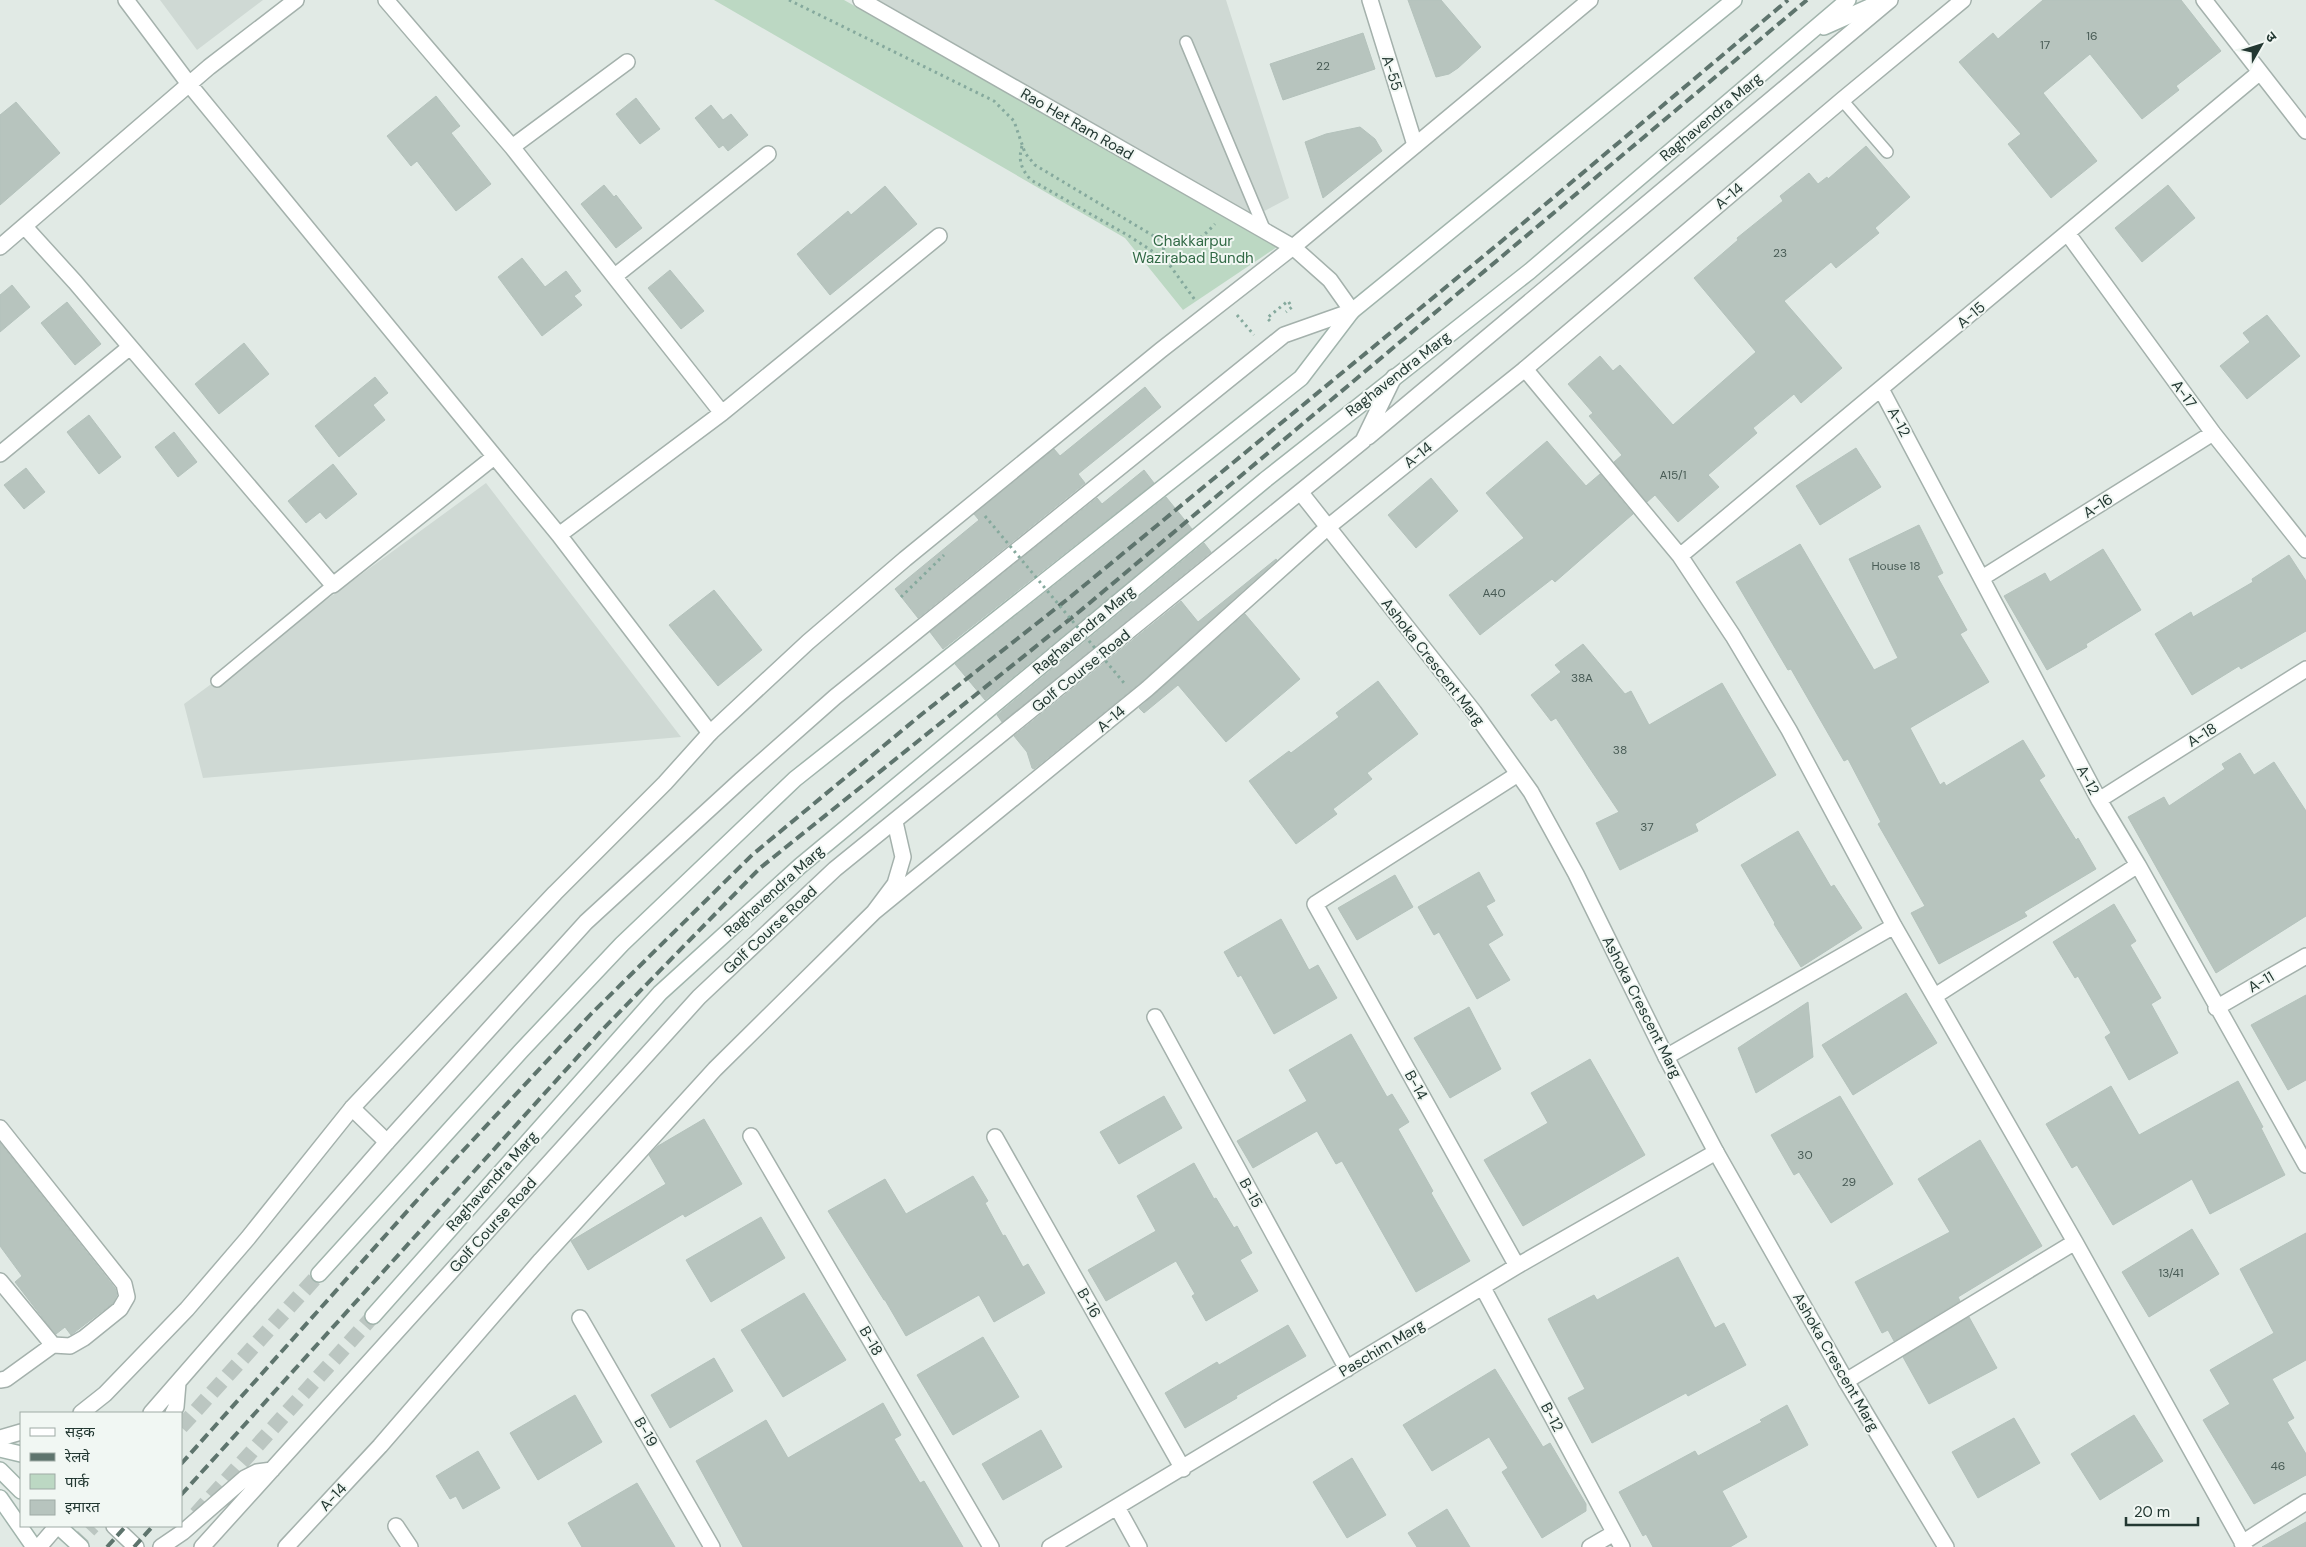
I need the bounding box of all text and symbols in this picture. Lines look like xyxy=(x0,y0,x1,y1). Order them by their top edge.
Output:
north arrow xyxy=(2236,20,2286,70)
house number: 16 xyxy=(2086,28,2098,44)
text: उ xyxy=(2262,28,2281,46)
house number: 17 xyxy=(2040,37,2050,53)
street label: A-55 xyxy=(1377,53,1407,93)
house number: 22 xyxy=(1316,58,1330,74)
street label: Raghavendra Marg xyxy=(1656,68,1766,166)
street label: Rao Het Ram Road xyxy=(1017,84,1137,164)
street label: A-14 xyxy=(1711,178,1747,214)
park label: Chakkarpur Wazirabad Bundh xyxy=(1132,231,1254,268)
house number: 23 xyxy=(1773,245,1787,261)
street label: A-15 xyxy=(1953,297,1989,333)
street label: Raghavendra Marg xyxy=(1341,327,1455,421)
street label: A-17 xyxy=(2167,376,2201,412)
street label: A-12 xyxy=(1883,404,1915,440)
street label: A-14 xyxy=(1399,437,1437,473)
house number: A15/1 xyxy=(1660,467,1686,483)
street label: A-16 xyxy=(2079,489,2117,523)
house number: House 18 xyxy=(1871,558,1921,574)
street label: Raghavendra Marg xyxy=(1029,581,1139,679)
house number: A40 xyxy=(1482,585,1506,601)
street label: Ashoka Crescent Marg xyxy=(1377,594,1489,730)
street label: Golf Course Road xyxy=(1028,625,1134,717)
house number: 38A xyxy=(1571,670,1593,686)
street label: A-14 xyxy=(1093,701,1129,737)
street label: A-18 xyxy=(2183,718,2221,752)
house number: 38 xyxy=(1613,742,1627,758)
street label: A-12 xyxy=(2072,762,2104,798)
house number: 37 xyxy=(1640,819,1654,835)
street label: Raghavendra Marg xyxy=(720,841,828,941)
street label: Golf Course Road xyxy=(719,881,821,979)
street label: Ashoka Crescent Marg xyxy=(1597,933,1687,1081)
street label: A-11 xyxy=(2244,967,2278,997)
street label: B-14 xyxy=(1400,1067,1432,1103)
street label: Raghavendra Marg xyxy=(442,1127,542,1235)
house number: 30 xyxy=(1797,1147,1813,1163)
street label: Golf Course Road xyxy=(445,1173,541,1277)
house number: 29 xyxy=(1842,1174,1856,1190)
street label: B-15 xyxy=(1235,1175,1267,1211)
house number: 13/41 xyxy=(2158,1265,2184,1281)
street label: B-16 xyxy=(1073,1284,1105,1322)
street label: Ashoka Crescent Marg xyxy=(1788,1289,1884,1435)
street label: Paschim Marg xyxy=(1335,1315,1429,1381)
street label: B-18 xyxy=(855,1323,887,1359)
street label: B-12 xyxy=(1536,1399,1568,1435)
legend xyxy=(20,1412,182,1527)
street label: B-19 xyxy=(630,1413,662,1451)
text: सड़क xyxy=(65,1422,95,1442)
text: रेलवे xyxy=(64,1447,90,1467)
house number: 46 xyxy=(2271,1458,2285,1474)
text: पार्क xyxy=(65,1472,89,1492)
street label: A-14 xyxy=(315,1479,351,1515)
scale bar xyxy=(2126,1494,2198,1526)
text: इमारत xyxy=(65,1497,100,1517)
text: 20 m xyxy=(2134,1502,2170,1522)

